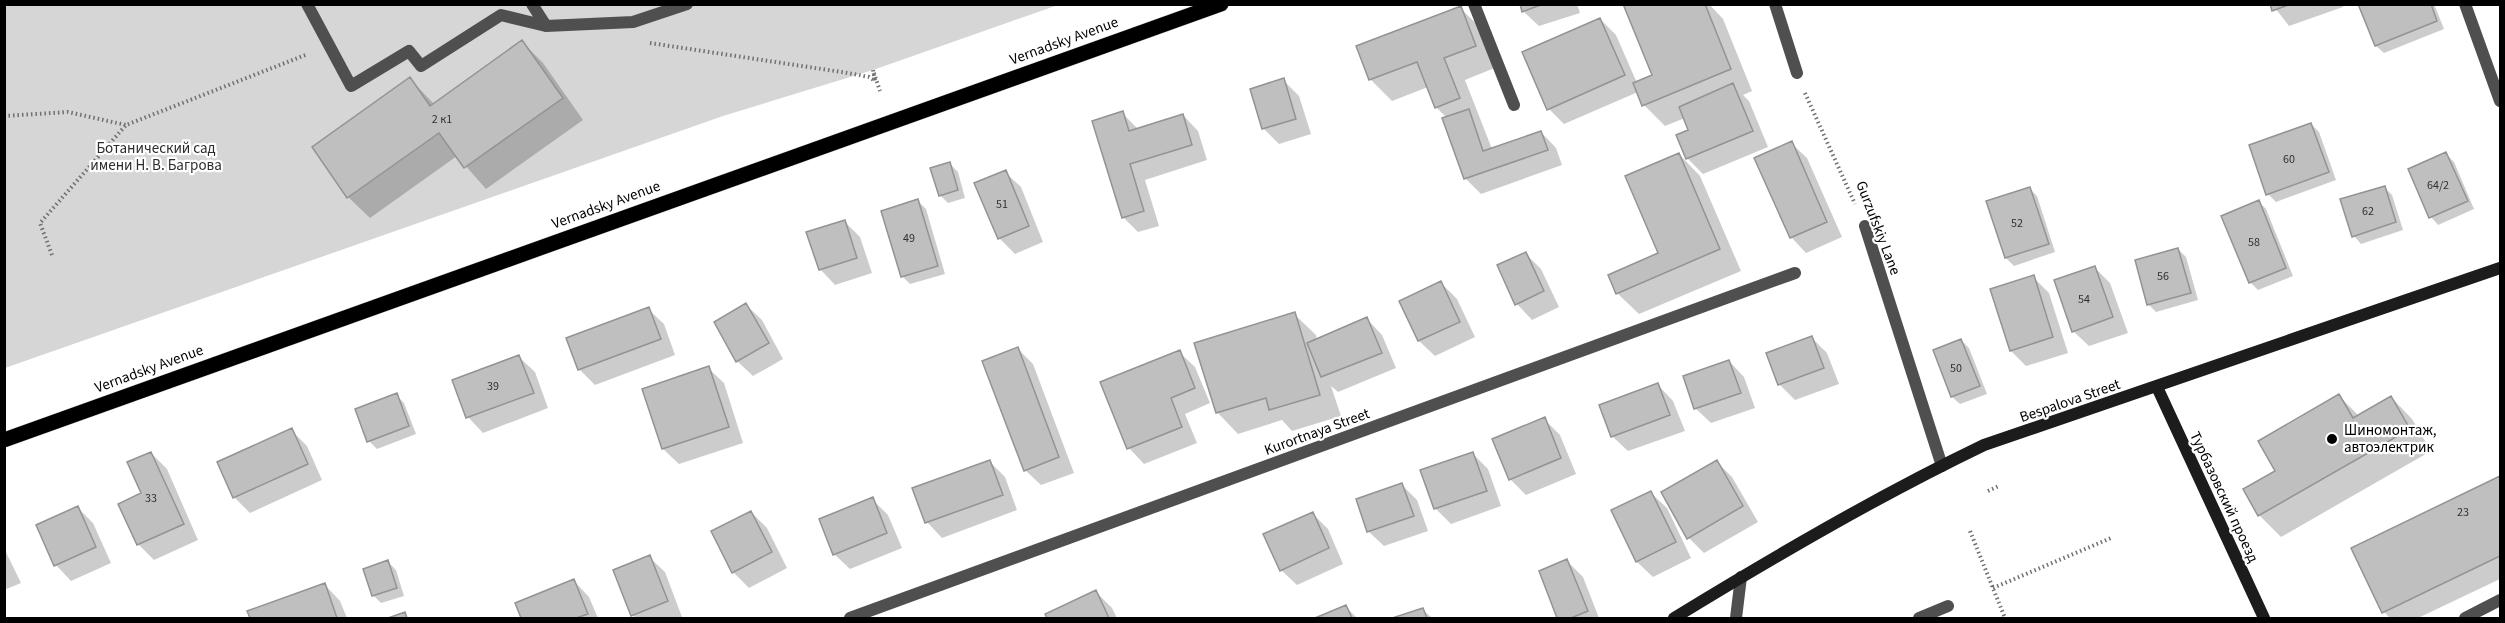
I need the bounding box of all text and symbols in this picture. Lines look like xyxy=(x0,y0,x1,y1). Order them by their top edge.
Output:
street label: Vernadsky Avenue xyxy=(1007,12,1121,70)
house number: 2 к1 xyxy=(432,111,452,128)
park label: Ботанический сад имени Н. В. Багрова xyxy=(90,138,222,176)
house number: 60 xyxy=(2283,151,2295,168)
street label: Vernadsky Avenue xyxy=(549,176,663,234)
house number: 64/2 xyxy=(2427,177,2449,194)
street label: Gurzufskiy Lane xyxy=(1850,178,1906,278)
house number: 51 xyxy=(996,196,1008,213)
house number: 62 xyxy=(2362,203,2374,220)
house number: 52 xyxy=(2011,215,2023,232)
house number: 49 xyxy=(903,230,915,247)
house number: 58 xyxy=(2248,234,2260,251)
house number: 56 xyxy=(2157,268,2169,285)
house number: 54 xyxy=(2078,291,2090,308)
street label: Vernadsky Avenue xyxy=(92,340,206,398)
house number: 50 xyxy=(1950,360,1962,377)
street label: Bespalova Street xyxy=(2017,374,2123,428)
house number: 39 xyxy=(487,378,499,395)
street label: Kurortnaya Street xyxy=(1261,403,1373,461)
place label: Шиномонтаж, автоэлектрик xyxy=(2344,420,2436,458)
street label: Турбазовский проезд xyxy=(2184,428,2264,566)
marker: Шиномонтаж, автоэлектрик xyxy=(2325,432,2339,446)
house number: 33 xyxy=(145,490,157,507)
house number: 23 xyxy=(2457,504,2469,521)

